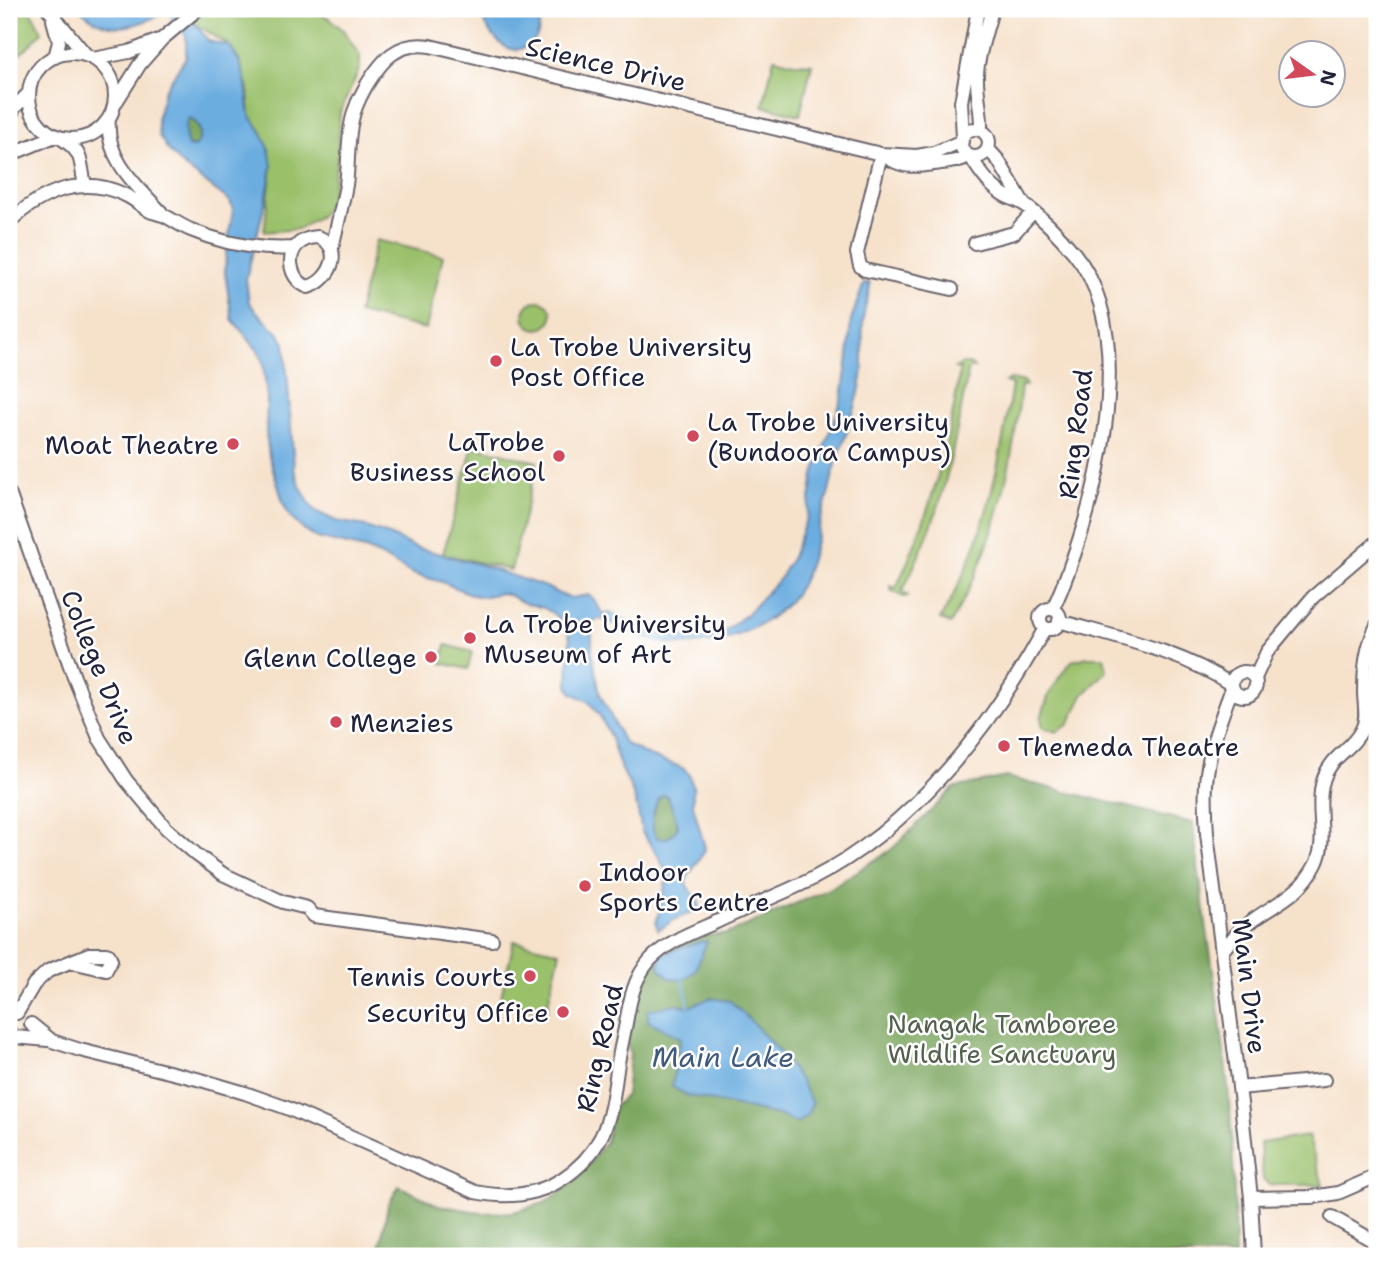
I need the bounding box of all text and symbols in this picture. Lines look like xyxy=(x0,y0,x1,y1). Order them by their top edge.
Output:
street label: Science Drive xyxy=(522,29,690,99)
north arrow xyxy=(1278,38,1348,108)
text: N xyxy=(1314,68,1342,88)
place label: La Trobe University Post Office xyxy=(510,329,752,394)
marker: La Trobe University Post Office xyxy=(488,353,504,369)
street label: Ring Road xyxy=(1050,367,1100,501)
place label: La Trobe University (Bundoora Campus) xyxy=(707,404,951,469)
place label: LaTrobe Business School xyxy=(350,424,545,489)
place label: Moat Theatre xyxy=(45,427,219,462)
marker: La Trobe University (Bundoora Campus) xyxy=(685,428,701,444)
marker: Moat Theatre xyxy=(225,436,241,452)
marker: LaTrobe Business School xyxy=(551,448,567,464)
street label: College Drive xyxy=(53,584,147,750)
place label: La Trobe University Museum of Art xyxy=(484,606,726,671)
marker: La Trobe University Museum of Art xyxy=(462,630,478,646)
place label: Glenn College xyxy=(243,640,417,675)
marker: Glenn College xyxy=(423,649,439,665)
place label: Menzies xyxy=(350,705,454,740)
marker: Menzies xyxy=(328,714,344,730)
place label: Themeda Theatre xyxy=(1018,729,1239,764)
marker: Themeda Theatre xyxy=(996,738,1012,754)
place label: Indoor Sports Centre xyxy=(599,854,770,919)
marker: Indoor Sports Centre xyxy=(577,878,593,894)
street label: Main Drive xyxy=(1224,916,1276,1056)
place label: Tennis Courts xyxy=(347,959,516,994)
marker: Tennis Courts xyxy=(522,968,538,984)
street label: Ring Road xyxy=(567,980,631,1116)
place label: Security Office xyxy=(367,995,549,1030)
marker: Security Office xyxy=(555,1004,571,1020)
park label: Nangak Tamboree Wildlife Sanctuary xyxy=(887,1006,1117,1071)
water label: Main Lake xyxy=(652,1038,794,1076)

